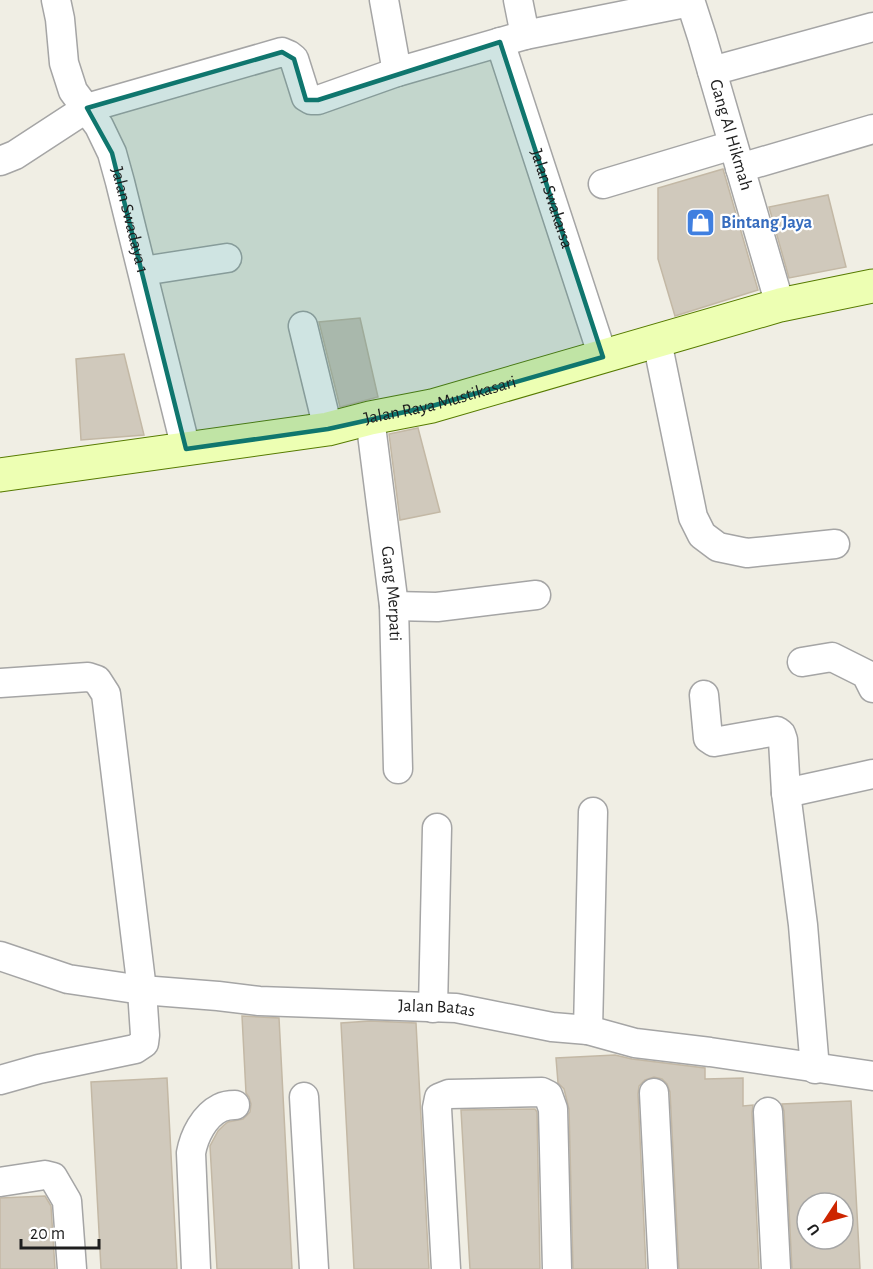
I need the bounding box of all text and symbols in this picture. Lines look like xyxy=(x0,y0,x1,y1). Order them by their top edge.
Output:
street label: Gang Al Hikmah xyxy=(706,77,755,193)
street label: Jalan Swakarsa xyxy=(527,147,576,251)
street label: Jalan Swadaya 1 xyxy=(107,165,151,275)
shop icon: Bintang Jaya xyxy=(684,207,716,239)
place label: Bintang Jaya xyxy=(721,214,813,232)
street label: Jalan Raya Mustikasari xyxy=(362,373,518,428)
street label: Gang Merpati xyxy=(377,545,404,641)
street label: Jalan Batas xyxy=(398,997,477,1021)
north arrow xyxy=(795,1191,855,1251)
scale bar xyxy=(21,1212,99,1250)
text: U xyxy=(804,1220,823,1238)
text: 20 m xyxy=(30,1225,65,1243)

